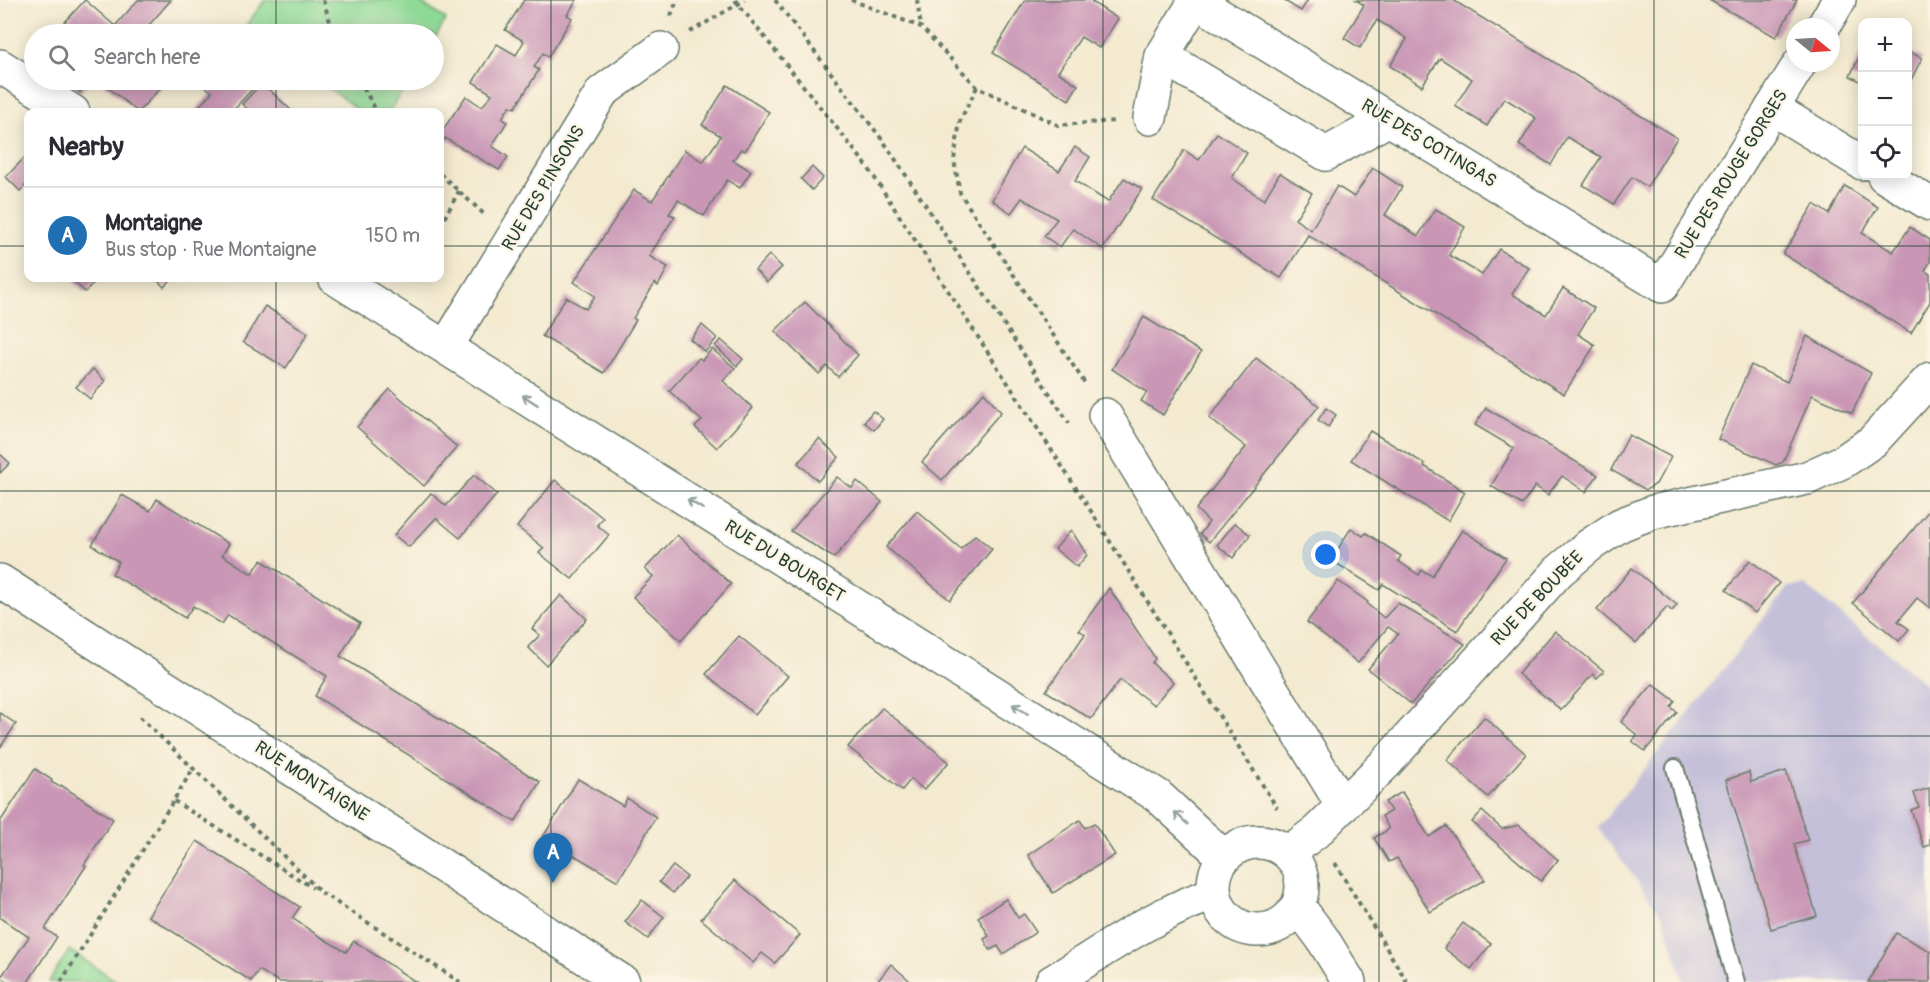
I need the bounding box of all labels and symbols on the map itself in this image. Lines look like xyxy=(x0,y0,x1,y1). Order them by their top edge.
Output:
north arrow xyxy=(1786,18,1840,72)
street label: RUE DES ROUGE GORGES xyxy=(1670,85,1793,263)
street label: RUE DES COTINGAS xyxy=(1357,94,1501,193)
street label: RUE DES PINSONS xyxy=(497,121,590,255)
one-way arrow xyxy=(522,394,539,406)
one-way arrow xyxy=(687,498,704,510)
street label: RUE DU BOURGET xyxy=(720,515,849,608)
your location xyxy=(1311,540,1340,569)
street label: RUE DE BOUBÉE xyxy=(1486,546,1588,651)
one-way arrow xyxy=(1012,703,1029,715)
street label: RUE MONTAIGNE xyxy=(250,736,373,827)
one-way arrow xyxy=(1174,811,1189,825)
pin: A xyxy=(534,834,572,883)

